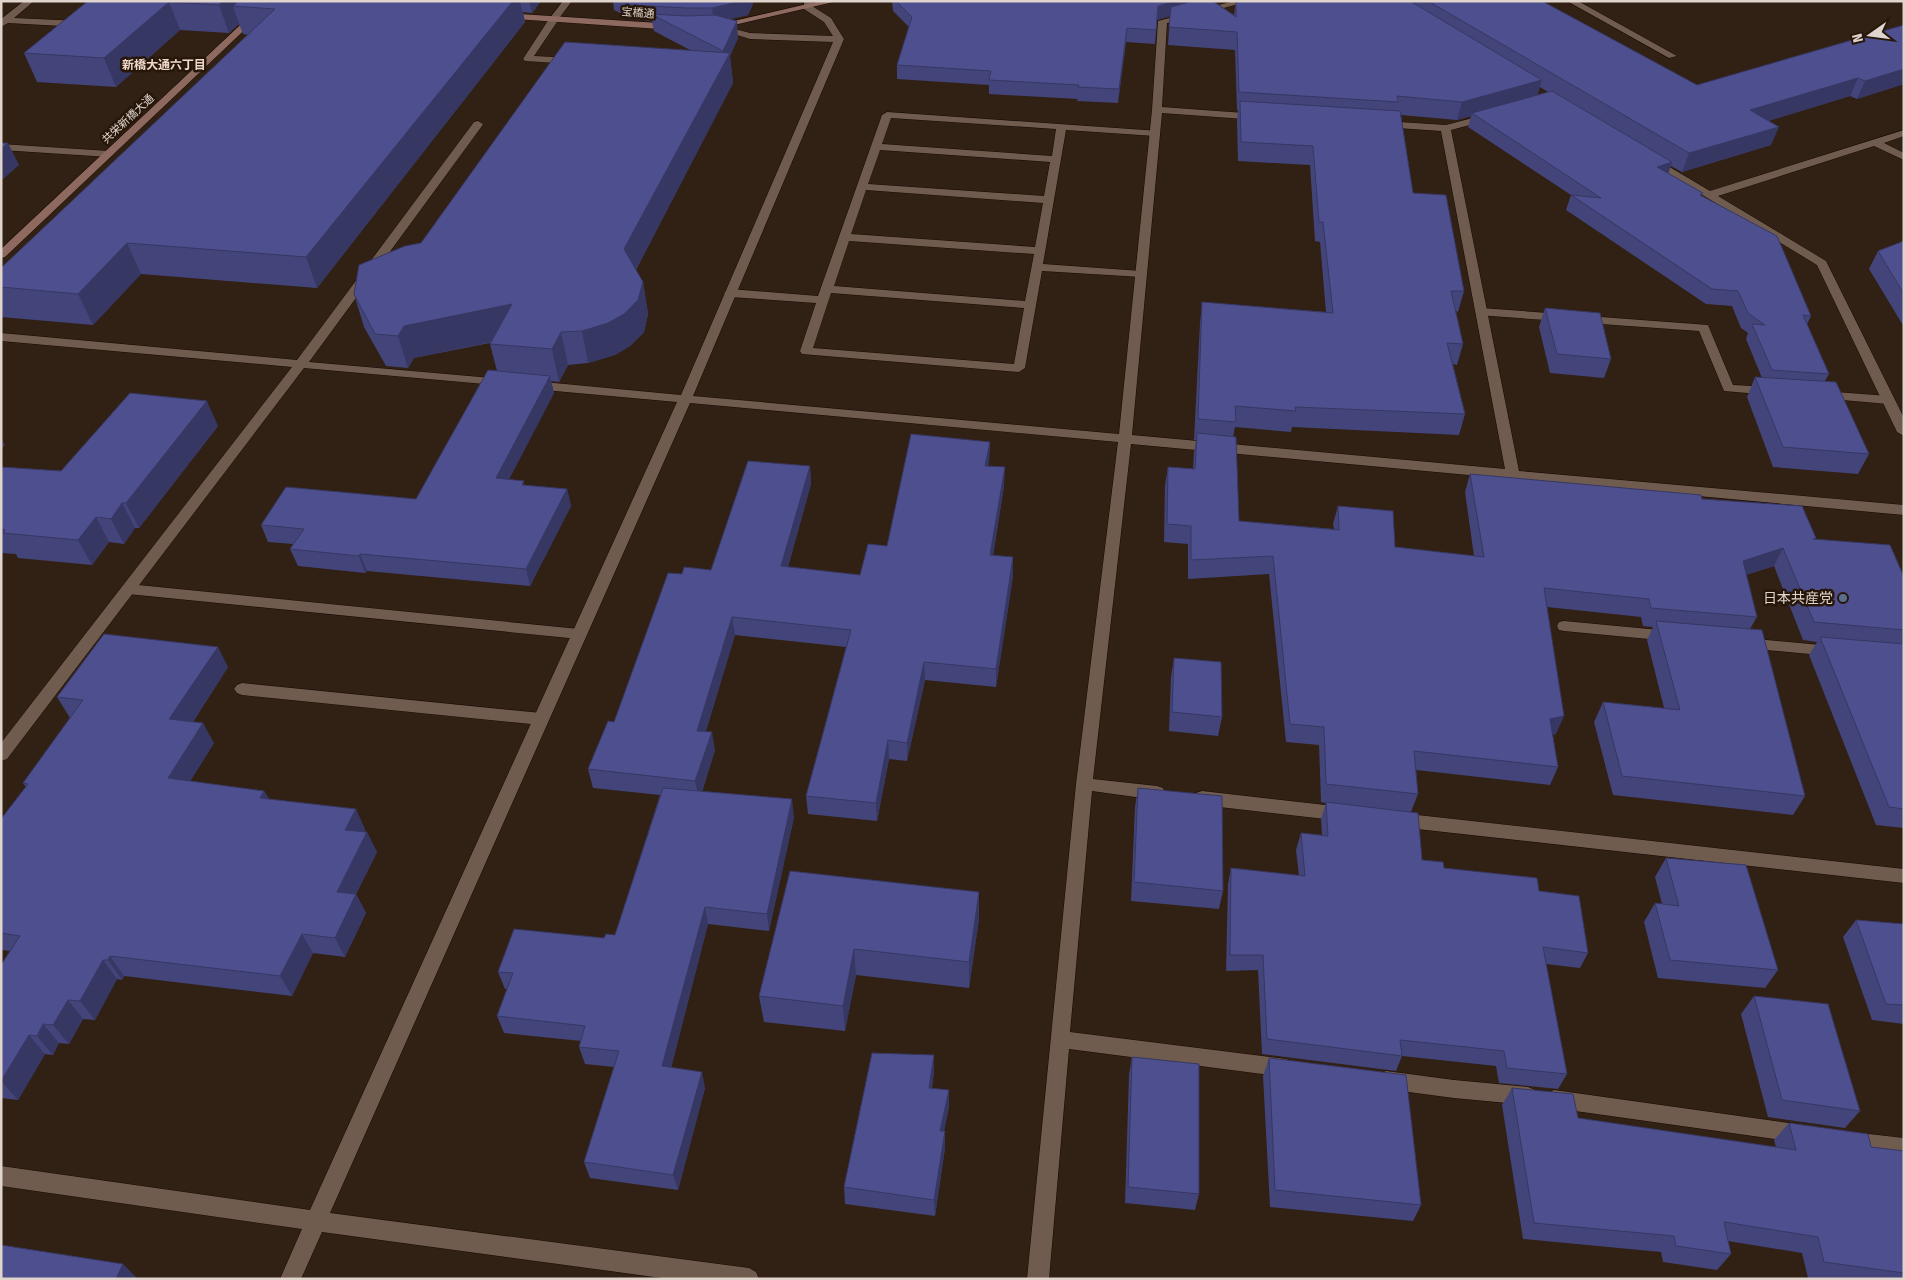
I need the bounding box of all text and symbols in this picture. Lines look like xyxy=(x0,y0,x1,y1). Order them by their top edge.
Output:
street label: 宝橋通 xyxy=(621,5,655,21)
north arrow xyxy=(1845,10,1895,60)
text: N xyxy=(1849,32,1867,44)
district label: 新橋大通六丁目 xyxy=(122,58,206,72)
street label: 共栄新橋大通 xyxy=(99,92,157,146)
place label: 日本共産党 xyxy=(1763,590,1833,607)
marker: 日本共産党 xyxy=(1837,592,1849,604)

